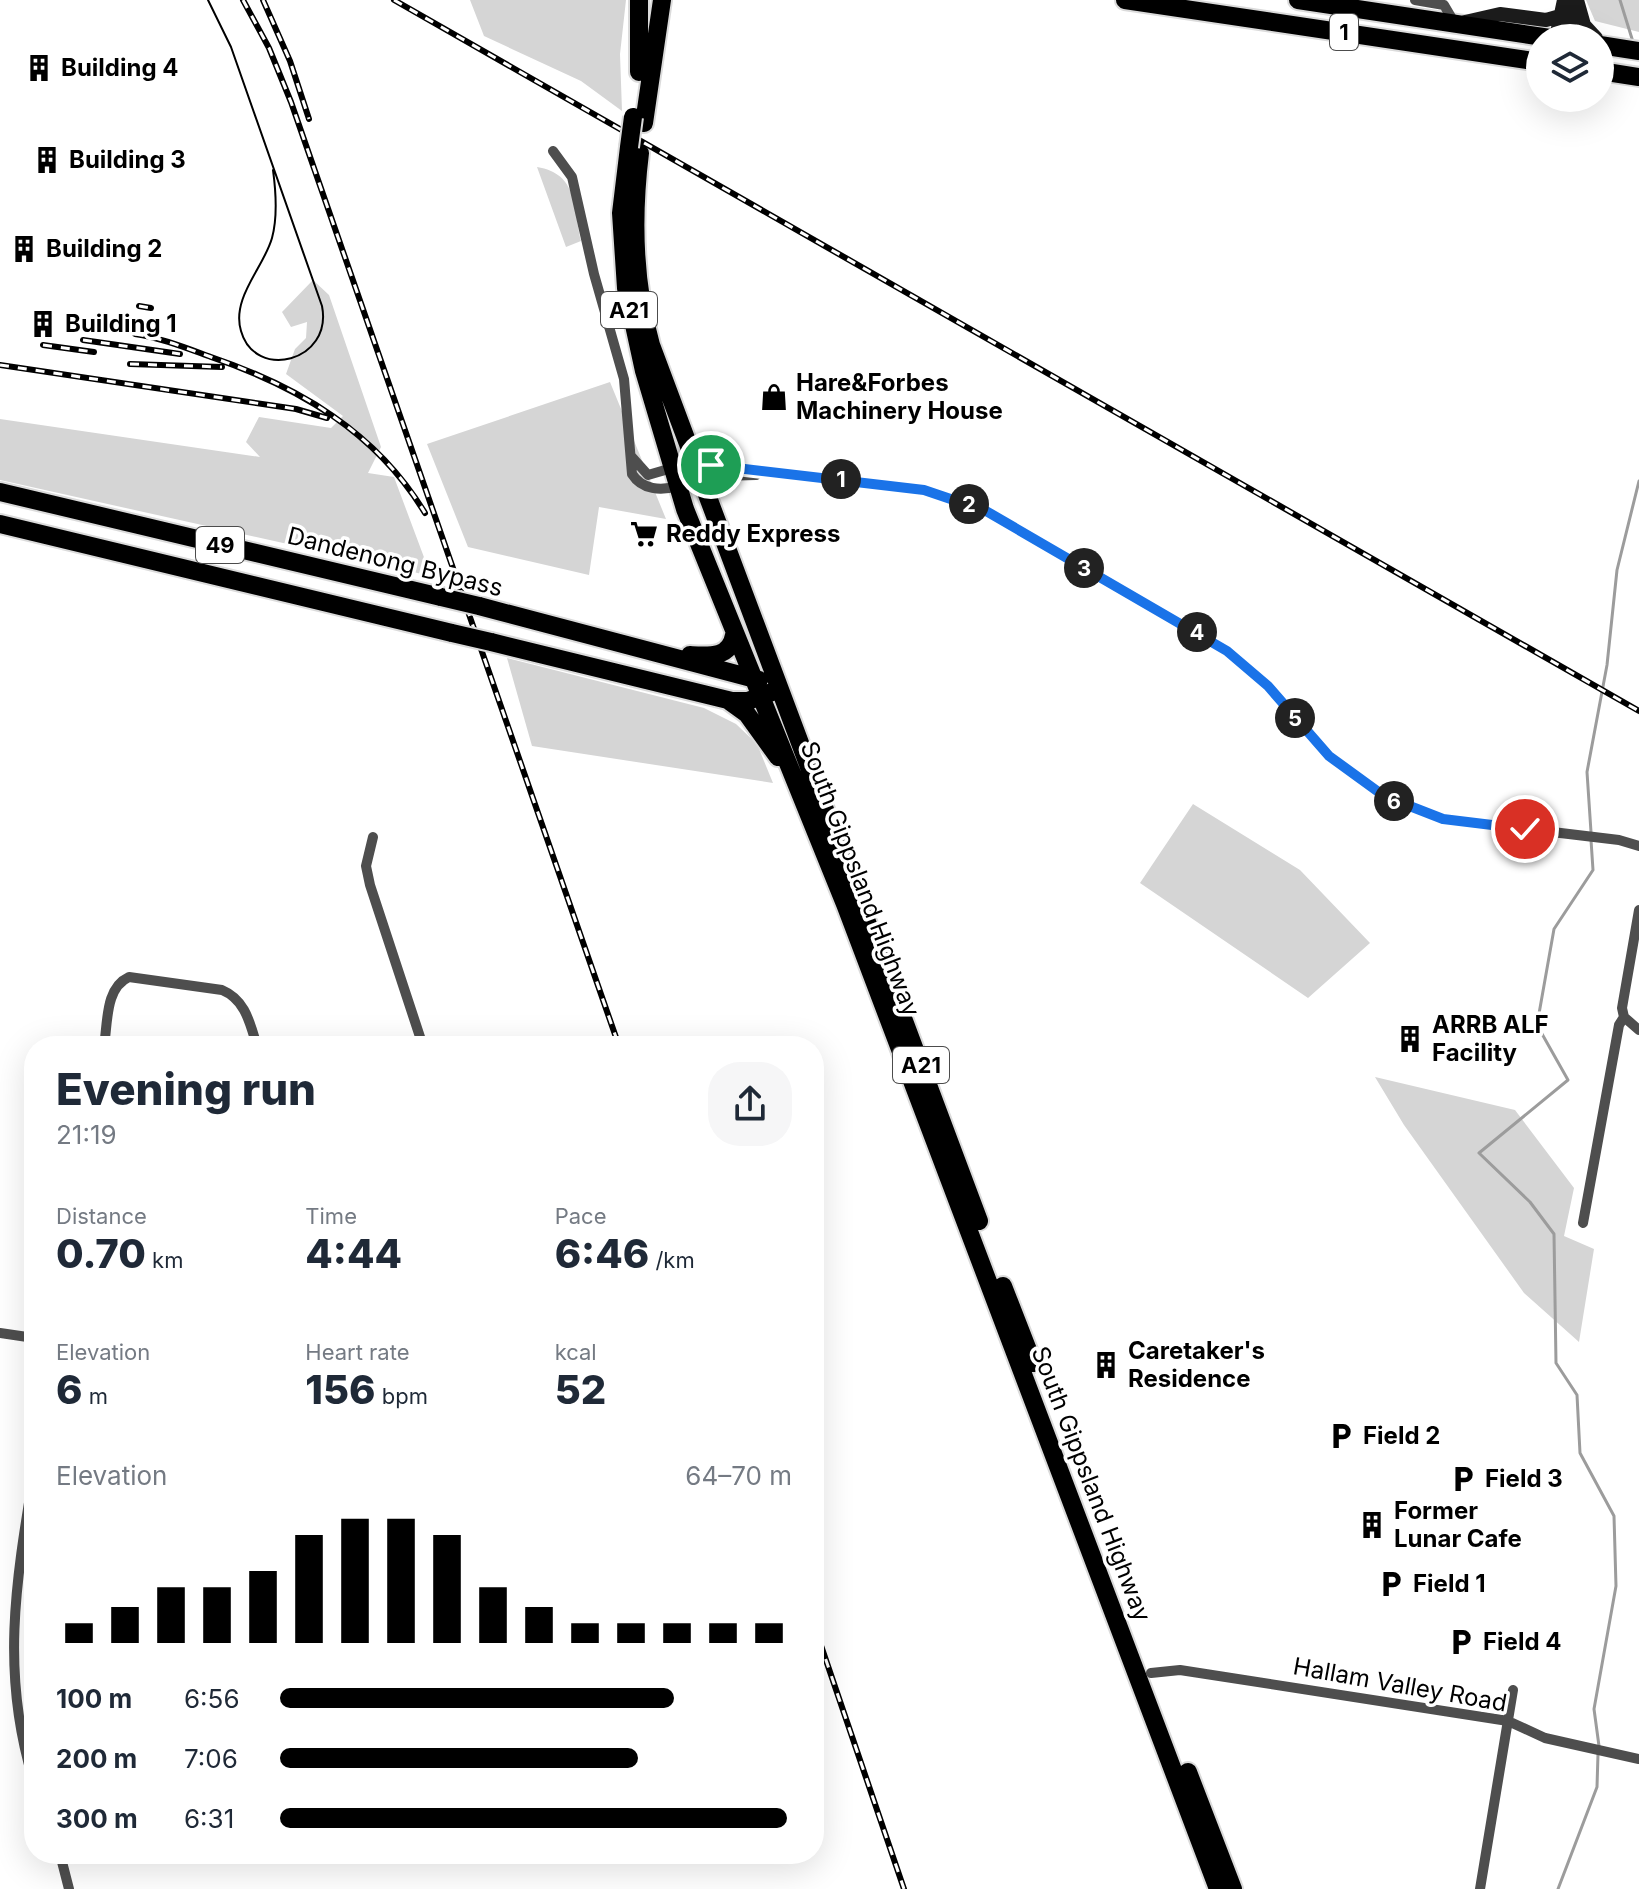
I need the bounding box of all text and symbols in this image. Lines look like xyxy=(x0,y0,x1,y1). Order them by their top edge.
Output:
road number: 1 xyxy=(1330,14,1358,50)
map controls xyxy=(1526,24,1614,112)
button: layers xyxy=(1526,24,1614,112)
building icon: Building 4 xyxy=(24,53,54,83)
place label: Building 4 xyxy=(61,53,178,82)
building icon: Building 3 xyxy=(32,145,62,175)
place label: Building 3 xyxy=(69,145,186,174)
building icon: Building 2 xyxy=(9,234,39,264)
place label: Building 2 xyxy=(46,234,162,263)
road number: A21 xyxy=(601,292,657,328)
building icon: Building 1 xyxy=(28,309,58,339)
place label: Building 1 xyxy=(65,309,177,338)
place label: Hare&Forbes Machinery House xyxy=(796,368,1003,425)
shop icon: Hare&Forbes Machinery House xyxy=(759,382,789,412)
pin xyxy=(677,431,745,499)
icon: arrive xyxy=(689,443,733,487)
pin: 1 xyxy=(821,459,861,499)
text: 1 xyxy=(836,466,846,492)
pin: 2 xyxy=(949,484,989,524)
text: 2 xyxy=(962,491,976,517)
supermarket icon: Reddy Express xyxy=(629,519,659,549)
place label: Reddy Express xyxy=(666,519,840,548)
street label: Dandenong Bypass xyxy=(284,521,506,602)
road number: 49 xyxy=(196,527,244,563)
pin: 3 xyxy=(1064,548,1104,588)
text: 3 xyxy=(1077,555,1091,581)
pin: 4 xyxy=(1177,612,1217,652)
text: 4 xyxy=(1190,619,1204,645)
pin: 5 xyxy=(1275,698,1315,738)
text: 5 xyxy=(1288,705,1302,731)
street label: South Gippsland Highway xyxy=(795,737,926,1020)
pin: 6 xyxy=(1374,781,1414,821)
text: 6 xyxy=(1387,788,1401,814)
pin xyxy=(1491,795,1559,863)
icon: check xyxy=(1503,807,1547,851)
place label: ARRB ALF Facility xyxy=(1432,1010,1549,1067)
building icon: ARRB ALF Facility xyxy=(1395,1024,1425,1054)
road number: A21 xyxy=(893,1047,949,1083)
text: Evening run xyxy=(56,1062,316,1116)
button: share xyxy=(708,1062,792,1146)
text: 21:19 xyxy=(56,1119,117,1150)
text: Distance xyxy=(56,1203,147,1229)
text: Time xyxy=(305,1203,357,1229)
text: Pace xyxy=(555,1203,606,1229)
text: 0.70 xyxy=(56,1229,146,1278)
text: 4:44 xyxy=(305,1229,402,1278)
text: 6:46 xyxy=(555,1229,649,1278)
text: km xyxy=(146,1247,183,1273)
text: /km xyxy=(649,1247,695,1273)
place label: Caretaker's Residence xyxy=(1128,1336,1265,1393)
text: Elevation xyxy=(56,1339,150,1365)
text: Heart rate xyxy=(305,1339,410,1365)
text: kcal xyxy=(555,1339,597,1365)
street label: South Gippsland Highway xyxy=(1026,1342,1157,1625)
building icon: Caretaker's Residence xyxy=(1091,1350,1121,1380)
text: 6 xyxy=(56,1365,82,1414)
text: 156 xyxy=(305,1365,376,1414)
text: 52 xyxy=(555,1365,606,1414)
text: m xyxy=(82,1383,108,1409)
text: bpm xyxy=(376,1383,428,1409)
parking icon: Field 2 xyxy=(1326,1421,1356,1451)
place label: Field 2 xyxy=(1363,1421,1440,1450)
text: Elevation xyxy=(56,1460,167,1491)
text: 64–70 m xyxy=(685,1460,792,1491)
parking icon: Field 3 xyxy=(1448,1464,1478,1494)
place label: Field 3 xyxy=(1485,1464,1563,1493)
place label: Former Lunar Cafe xyxy=(1394,1496,1522,1553)
building icon: Former Lunar Cafe xyxy=(1357,1510,1387,1540)
parking icon: Field 1 xyxy=(1376,1569,1406,1599)
place label: Field 1 xyxy=(1413,1569,1486,1598)
parking icon: Field 4 xyxy=(1446,1627,1476,1657)
place label: Field 4 xyxy=(1483,1627,1561,1656)
street label: Hallam Valley Road xyxy=(1291,1651,1509,1718)
text: 100 m xyxy=(56,1683,132,1714)
text: 6:56 xyxy=(184,1683,240,1714)
text: 200 m xyxy=(56,1743,137,1774)
text: 7:06 xyxy=(184,1743,238,1774)
text: 300 m xyxy=(56,1803,138,1834)
text: 6:31 xyxy=(184,1803,234,1834)

